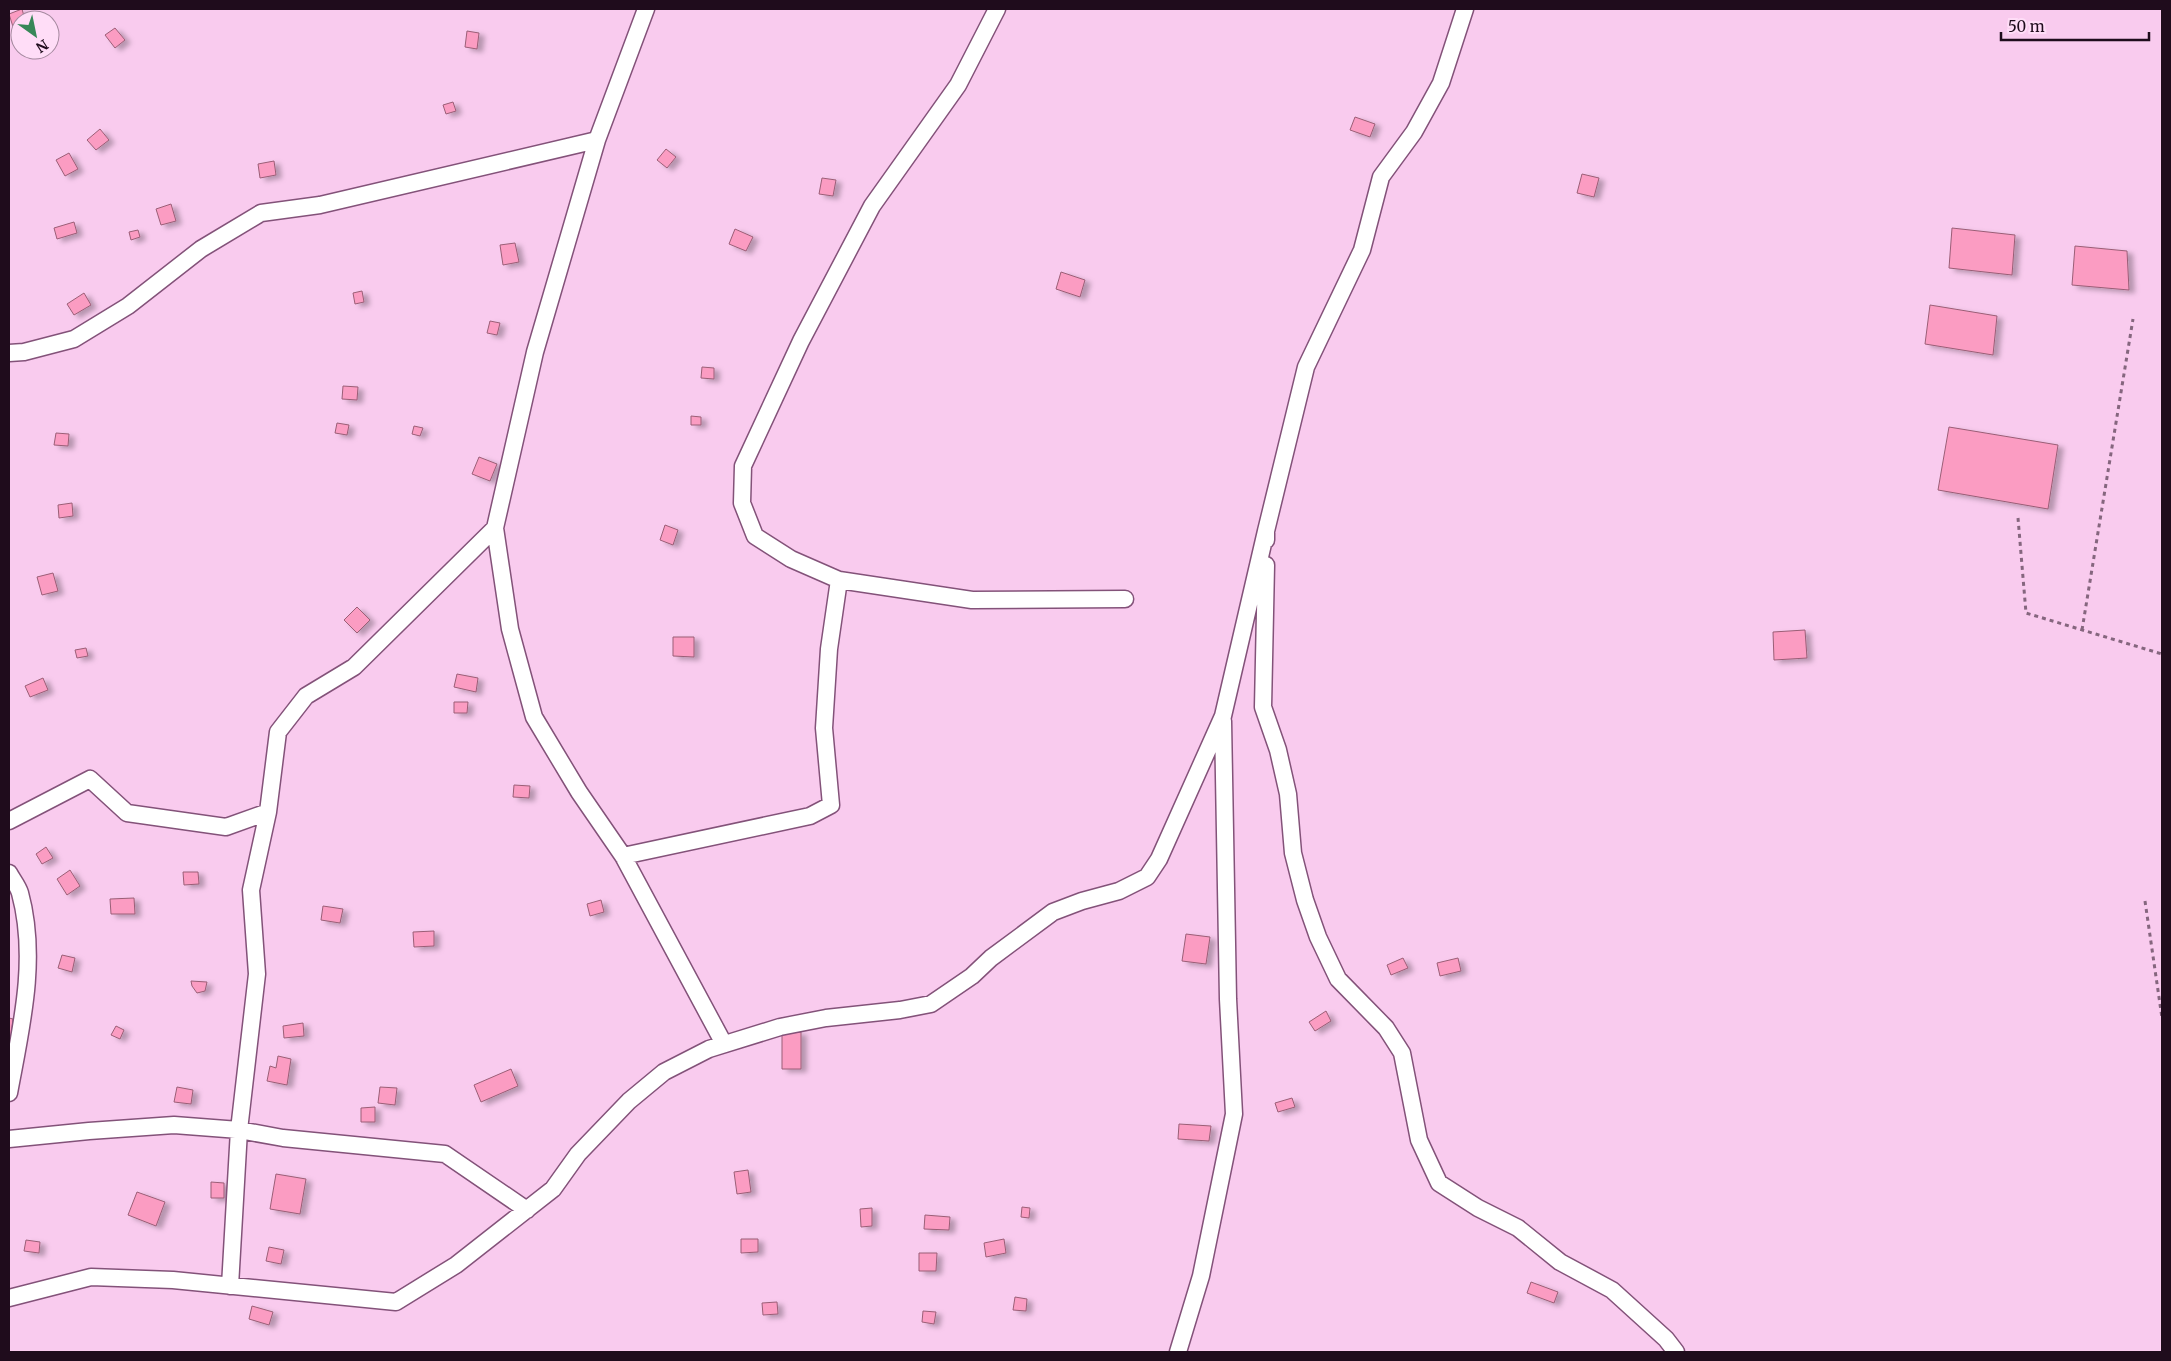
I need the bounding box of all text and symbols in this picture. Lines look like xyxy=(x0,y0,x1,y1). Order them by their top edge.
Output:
north arrow xyxy=(10,10,60,60)
scale bar xyxy=(2001,10,2148,42)
text: 50 m xyxy=(2008,17,2045,36)
text: N xyxy=(33,35,52,56)

